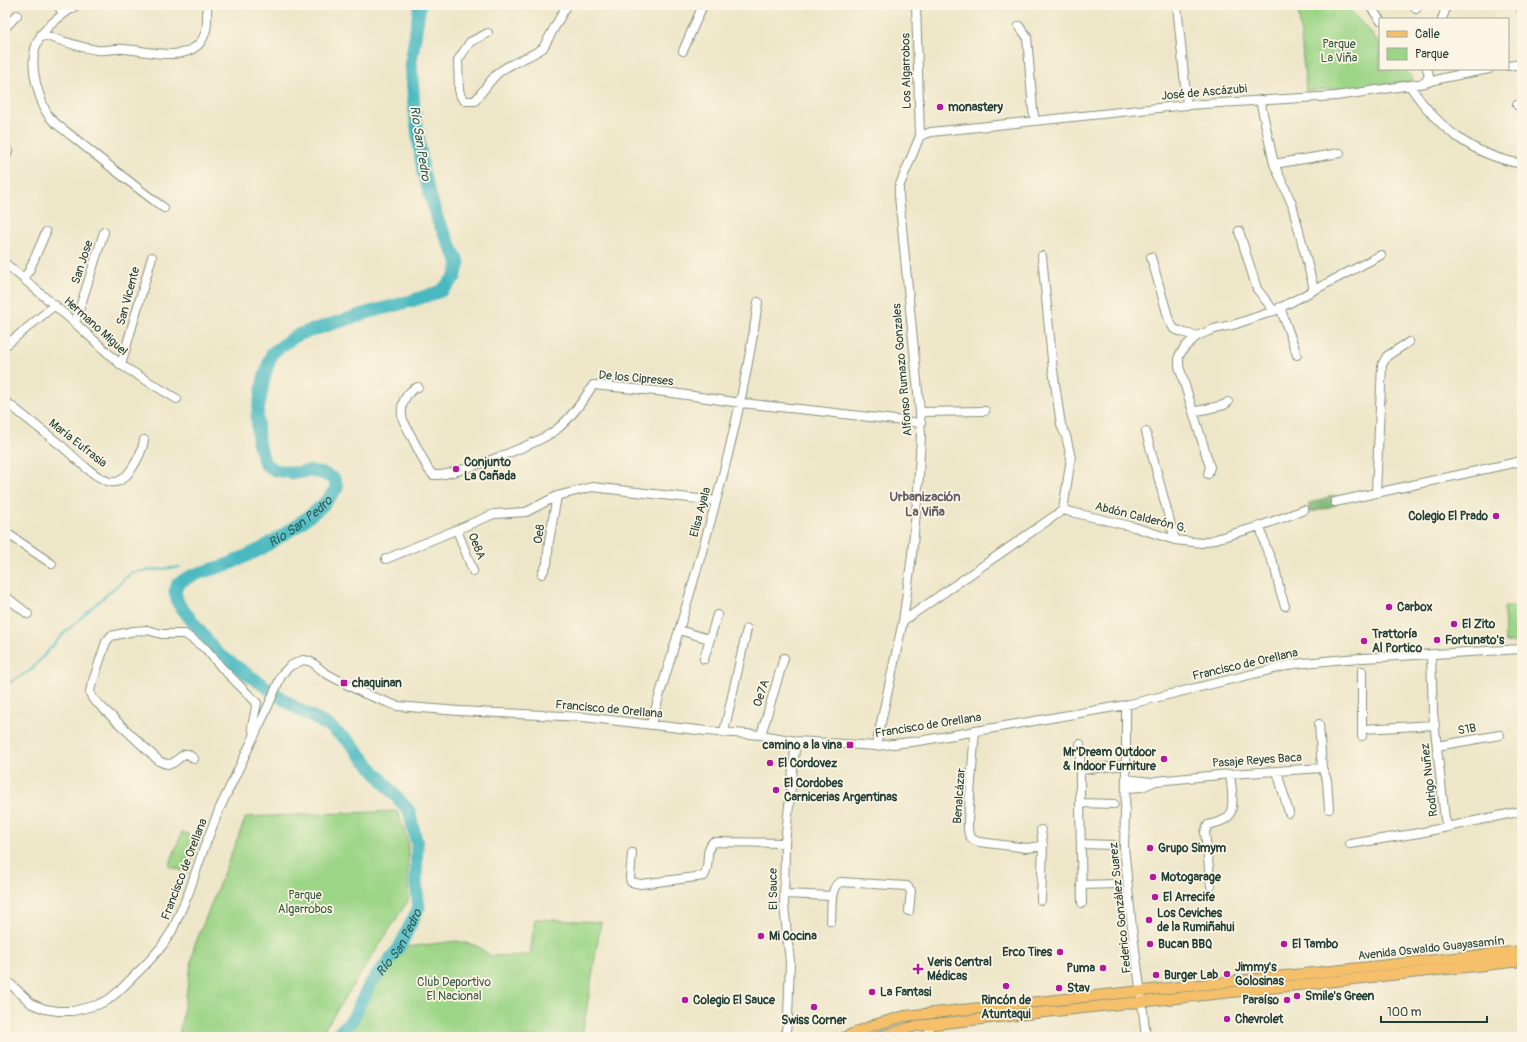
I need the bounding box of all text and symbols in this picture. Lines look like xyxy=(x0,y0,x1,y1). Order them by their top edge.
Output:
legend xyxy=(1379,18,1509,70)
text: Calle xyxy=(1415,27,1440,42)
street label: Los Algarrobos xyxy=(898,32,915,109)
park label: Parque La Viña xyxy=(1321,37,1358,66)
text: Parque xyxy=(1415,47,1449,62)
street label: José de Ascázubi xyxy=(1160,81,1248,104)
place label: monastery xyxy=(948,100,1004,115)
marker: monastery xyxy=(935,102,945,112)
water label: Río San Pedro xyxy=(406,105,434,183)
street label: San Jose xyxy=(68,238,97,286)
street label: San Vicente xyxy=(113,265,144,327)
street label: Hermano Miguel xyxy=(61,294,131,359)
street label: Alfonso Rumazo Gonzales xyxy=(889,302,916,437)
street label: De los Cipreses xyxy=(598,368,675,389)
street label: María Eufrasia xyxy=(45,416,110,471)
place label: Conjunto La Cañada xyxy=(464,455,516,484)
marker: Conjunto La Cañada xyxy=(451,464,461,474)
street label: Elisa Ayala xyxy=(687,485,714,539)
district label: Urbanización La Viña xyxy=(889,489,961,520)
water label: Río San Pedro xyxy=(266,492,337,551)
street label: Abdón Calderón G. xyxy=(1093,499,1188,536)
place label: Colegio El Prado xyxy=(1408,509,1489,524)
marker: Colegio El Prado xyxy=(1491,511,1501,521)
street label: Oe8 xyxy=(531,523,548,545)
street label: Oe8A xyxy=(465,531,489,562)
place label: Carbox xyxy=(1397,600,1432,615)
marker: Carbox xyxy=(1384,602,1394,612)
place label: El Zito xyxy=(1462,617,1496,632)
marker: El Zito xyxy=(1449,619,1459,629)
place label: Trattoría Al Portico xyxy=(1371,627,1423,656)
place label: Fortunato's xyxy=(1445,633,1505,648)
marker: Fortunato's xyxy=(1432,635,1442,645)
marker: Trattoría Al Portico xyxy=(1359,636,1369,646)
street label: Francisco de Orellana xyxy=(1191,645,1300,684)
place label: chaquinan xyxy=(351,676,402,691)
street label: Oe7A xyxy=(750,677,773,709)
marker: chaquinan xyxy=(339,678,349,688)
street label: Francisco de Orellana xyxy=(555,697,664,722)
street label: Francisco de Orellana xyxy=(874,710,983,741)
street label: S1B xyxy=(1457,720,1478,738)
place label: camino a la vina xyxy=(762,738,842,753)
marker: camino a la vina xyxy=(845,740,855,750)
street label: Rodrigo Nuñez xyxy=(1418,742,1441,818)
place label: Mr'Dream Outdoor & Indoor Furniture xyxy=(1063,745,1157,774)
street label: Pasaje Reyes Baca xyxy=(1212,750,1303,771)
marker: Mr'Dream Outdoor & Indoor Furniture xyxy=(1159,754,1169,764)
place label: El Cordovez xyxy=(778,756,838,771)
marker: El Cordovez xyxy=(765,758,775,768)
street label: Benalcázar xyxy=(950,767,969,824)
place label: El Cordobes Carnicerias Argentinas xyxy=(784,776,898,805)
marker: El Cordobes Carnicerias Argentinas xyxy=(771,785,781,795)
street label: Francisco de Orellana xyxy=(158,816,211,922)
place label: Grupo Simym xyxy=(1158,841,1227,856)
street label: Federico González Suarez xyxy=(1106,842,1135,974)
marker: Grupo Simym xyxy=(1145,843,1155,853)
street label: El Sauce xyxy=(766,868,781,910)
place label: Motogarage xyxy=(1161,870,1222,885)
marker: Motogarage xyxy=(1148,872,1158,882)
park label: Parque Algarrobos xyxy=(278,888,333,917)
place label: El Arrecife xyxy=(1163,890,1216,905)
marker: El Arrecife xyxy=(1150,892,1160,902)
water label: Río San Pedro xyxy=(373,906,426,979)
place label: Los Ceviches de la Rumiñahui xyxy=(1157,906,1234,935)
marker: Los Ceviches de la Rumiñahui xyxy=(1144,915,1154,925)
place label: Mi Cocina xyxy=(769,929,817,944)
marker: Mi Cocina xyxy=(756,931,766,941)
street label: Avenida Oswaldo Guayasamín xyxy=(1357,933,1505,964)
place label: Bucan BBQ xyxy=(1158,937,1212,952)
place label: El Tambo xyxy=(1292,937,1339,952)
marker: Bucan BBQ xyxy=(1145,939,1155,949)
marker: El Tambo xyxy=(1279,939,1289,949)
place label: Erco Tires xyxy=(1002,945,1053,960)
marker: Erco Tires xyxy=(1055,947,1065,957)
place label: Veris Central Médicas xyxy=(927,955,992,984)
place label: Jimmy's Golosinas xyxy=(1235,960,1284,989)
place label: Puma xyxy=(1066,961,1095,976)
marker: Veris Central Médicas xyxy=(912,963,924,975)
marker: Puma xyxy=(1098,963,1108,973)
place label: Burger Lab xyxy=(1164,968,1218,983)
marker: Jimmy's Golosinas xyxy=(1222,969,1232,979)
marker: Burger Lab xyxy=(1151,970,1161,980)
park label: Club Deportivo El Nacional xyxy=(417,975,491,1004)
marker: Rincón de Atuntaqui xyxy=(1001,981,1011,991)
place label: Stav xyxy=(1067,981,1090,996)
marker: Stav xyxy=(1054,983,1064,993)
place label: La Fantasi xyxy=(880,985,931,1000)
marker: La Fantasi xyxy=(867,987,877,997)
place label: Smile's Green xyxy=(1305,989,1374,1004)
marker: Smile's Green xyxy=(1292,991,1302,1001)
place label: Colegio El Sauce xyxy=(693,993,776,1008)
place label: Rincón de Atuntaqui xyxy=(981,993,1032,1022)
place label: Paraíso xyxy=(1242,993,1280,1008)
marker: Colegio El Sauce xyxy=(680,995,690,1005)
marker: Paraíso xyxy=(1282,995,1292,1005)
scale bar xyxy=(1381,998,1487,1024)
marker: Swiss Corner xyxy=(809,1002,819,1012)
text: 100 m xyxy=(1387,1005,1422,1020)
place label: Chevrolet xyxy=(1235,1012,1285,1027)
place label: Swiss Corner xyxy=(781,1013,848,1028)
marker: Chevrolet xyxy=(1222,1014,1232,1024)

